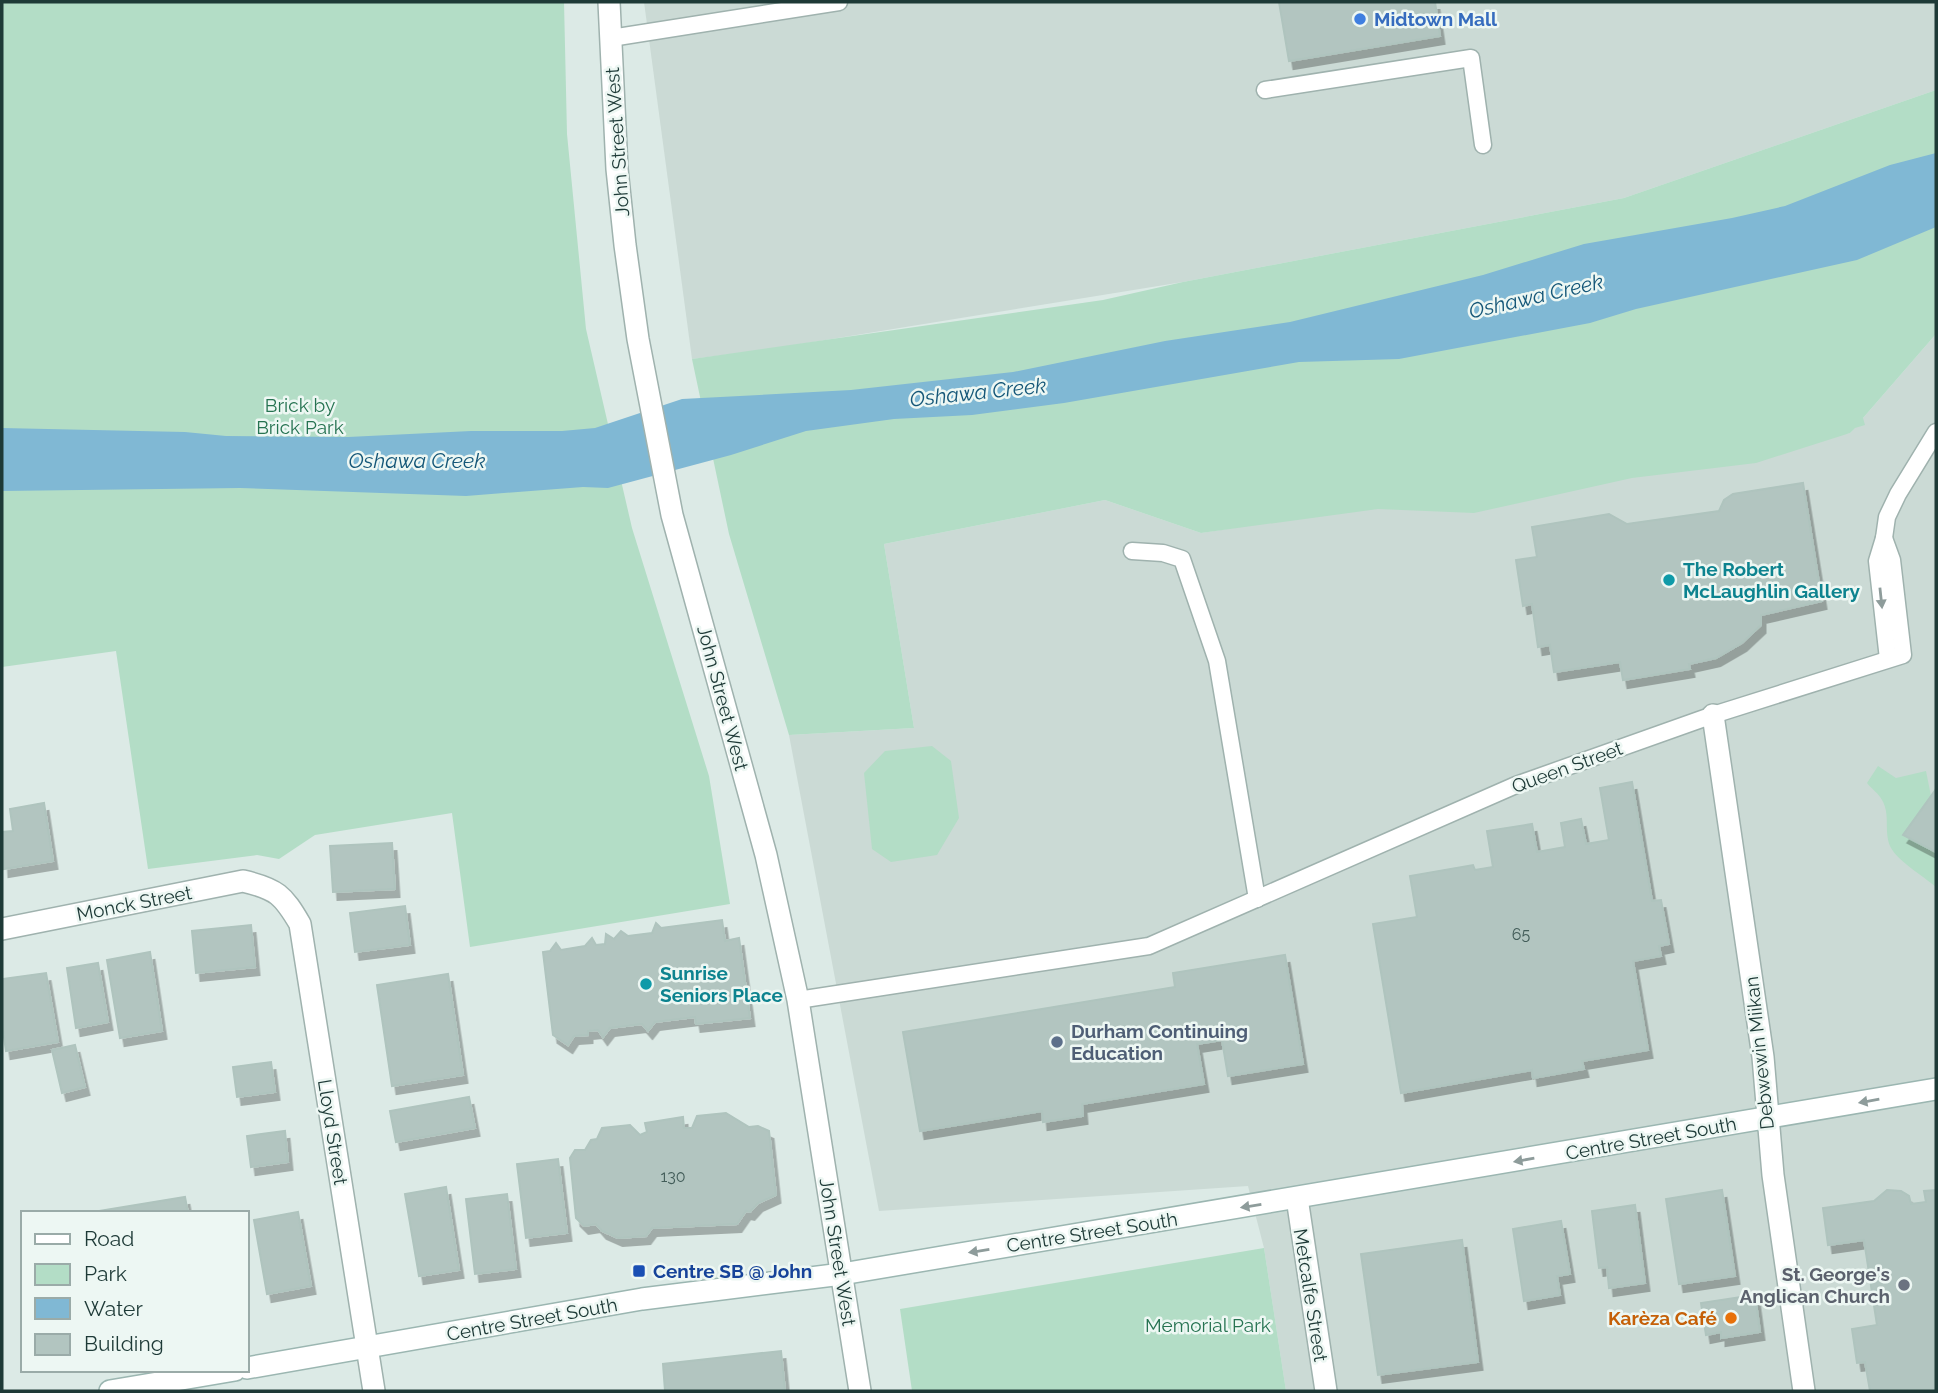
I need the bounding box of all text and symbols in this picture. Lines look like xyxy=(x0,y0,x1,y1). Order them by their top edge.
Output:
place label: Midtown Mall xyxy=(1374,8,1498,30)
marker: Midtown Mall xyxy=(1352,11,1368,27)
street label: John Street West xyxy=(601,66,633,217)
water label: Oshawa Creek xyxy=(1466,268,1606,324)
water label: Oshawa Creek xyxy=(908,372,1048,412)
park label: Brick by Brick Park xyxy=(256,394,344,438)
water label: Oshawa Creek xyxy=(348,448,486,473)
place label: The Robert McLaughlin Gallery xyxy=(1683,558,1861,602)
marker: The Robert McLaughlin Gallery xyxy=(1661,572,1677,588)
one-way arrow xyxy=(1875,587,1886,609)
street label: John Street West xyxy=(693,623,753,774)
street label: Queen Street xyxy=(1509,737,1626,797)
street label: Monck Street xyxy=(75,881,194,925)
house number: 65 xyxy=(1512,925,1530,944)
place label: Sunrise Seniors Place xyxy=(660,962,783,1006)
street label: Debwewin Miikan xyxy=(1740,975,1778,1131)
marker: Sunrise Seniors Place xyxy=(638,976,654,992)
place label: Durham Continuing Education xyxy=(1071,1020,1248,1064)
marker: Durham Continuing Education xyxy=(1049,1034,1065,1050)
street label: Lloyd Street xyxy=(314,1078,352,1187)
one-way arrow xyxy=(1858,1095,1880,1106)
street label: Centre Street South xyxy=(1564,1112,1738,1164)
one-way arrow xyxy=(1513,1155,1535,1166)
house number: 130 xyxy=(660,1167,686,1186)
street label: John Street West xyxy=(815,1176,861,1328)
one-way arrow xyxy=(1240,1201,1262,1212)
street label: Centre Street South xyxy=(1005,1208,1179,1256)
legend xyxy=(21,1211,248,1372)
text: Road xyxy=(84,1226,134,1251)
street label: Metcalfe Street xyxy=(1290,1227,1332,1364)
one-way arrow xyxy=(968,1246,990,1257)
place label: Centre SB @ John xyxy=(653,1260,812,1282)
text: Park xyxy=(84,1261,127,1286)
marker: Centre SB @ John xyxy=(631,1263,647,1279)
place label: St. George's Anglican Church xyxy=(1740,1263,1890,1307)
marker: St. George's Anglican Church xyxy=(1896,1277,1912,1293)
street label: Centre Street South xyxy=(445,1293,619,1345)
text: Water xyxy=(84,1296,143,1321)
place label: Karèza Café xyxy=(1608,1307,1717,1329)
marker: Karèza Café xyxy=(1723,1310,1739,1326)
park label: Memorial Park xyxy=(1145,1314,1271,1336)
text: Building xyxy=(84,1331,164,1356)

